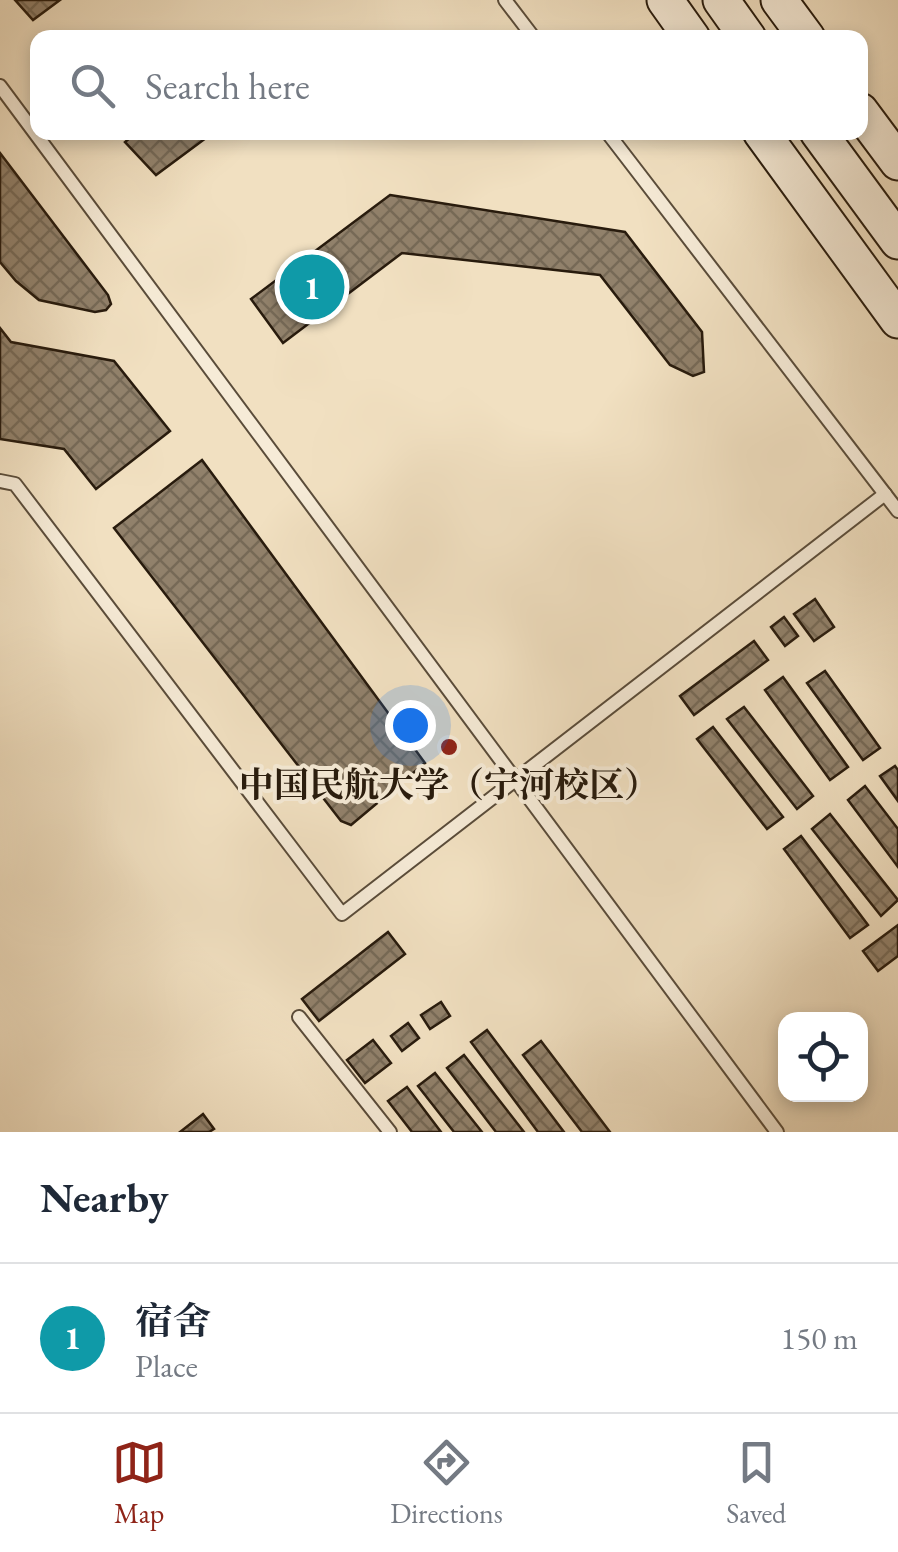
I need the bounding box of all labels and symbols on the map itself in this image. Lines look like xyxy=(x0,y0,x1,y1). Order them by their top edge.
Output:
pin: 1 xyxy=(280,250,344,324)
your location xyxy=(385,700,436,751)
marker: 中国民航大学（宁河校区） xyxy=(438,736,460,758)
place label: 中国民航大学（宁河校区） xyxy=(239,762,659,807)

